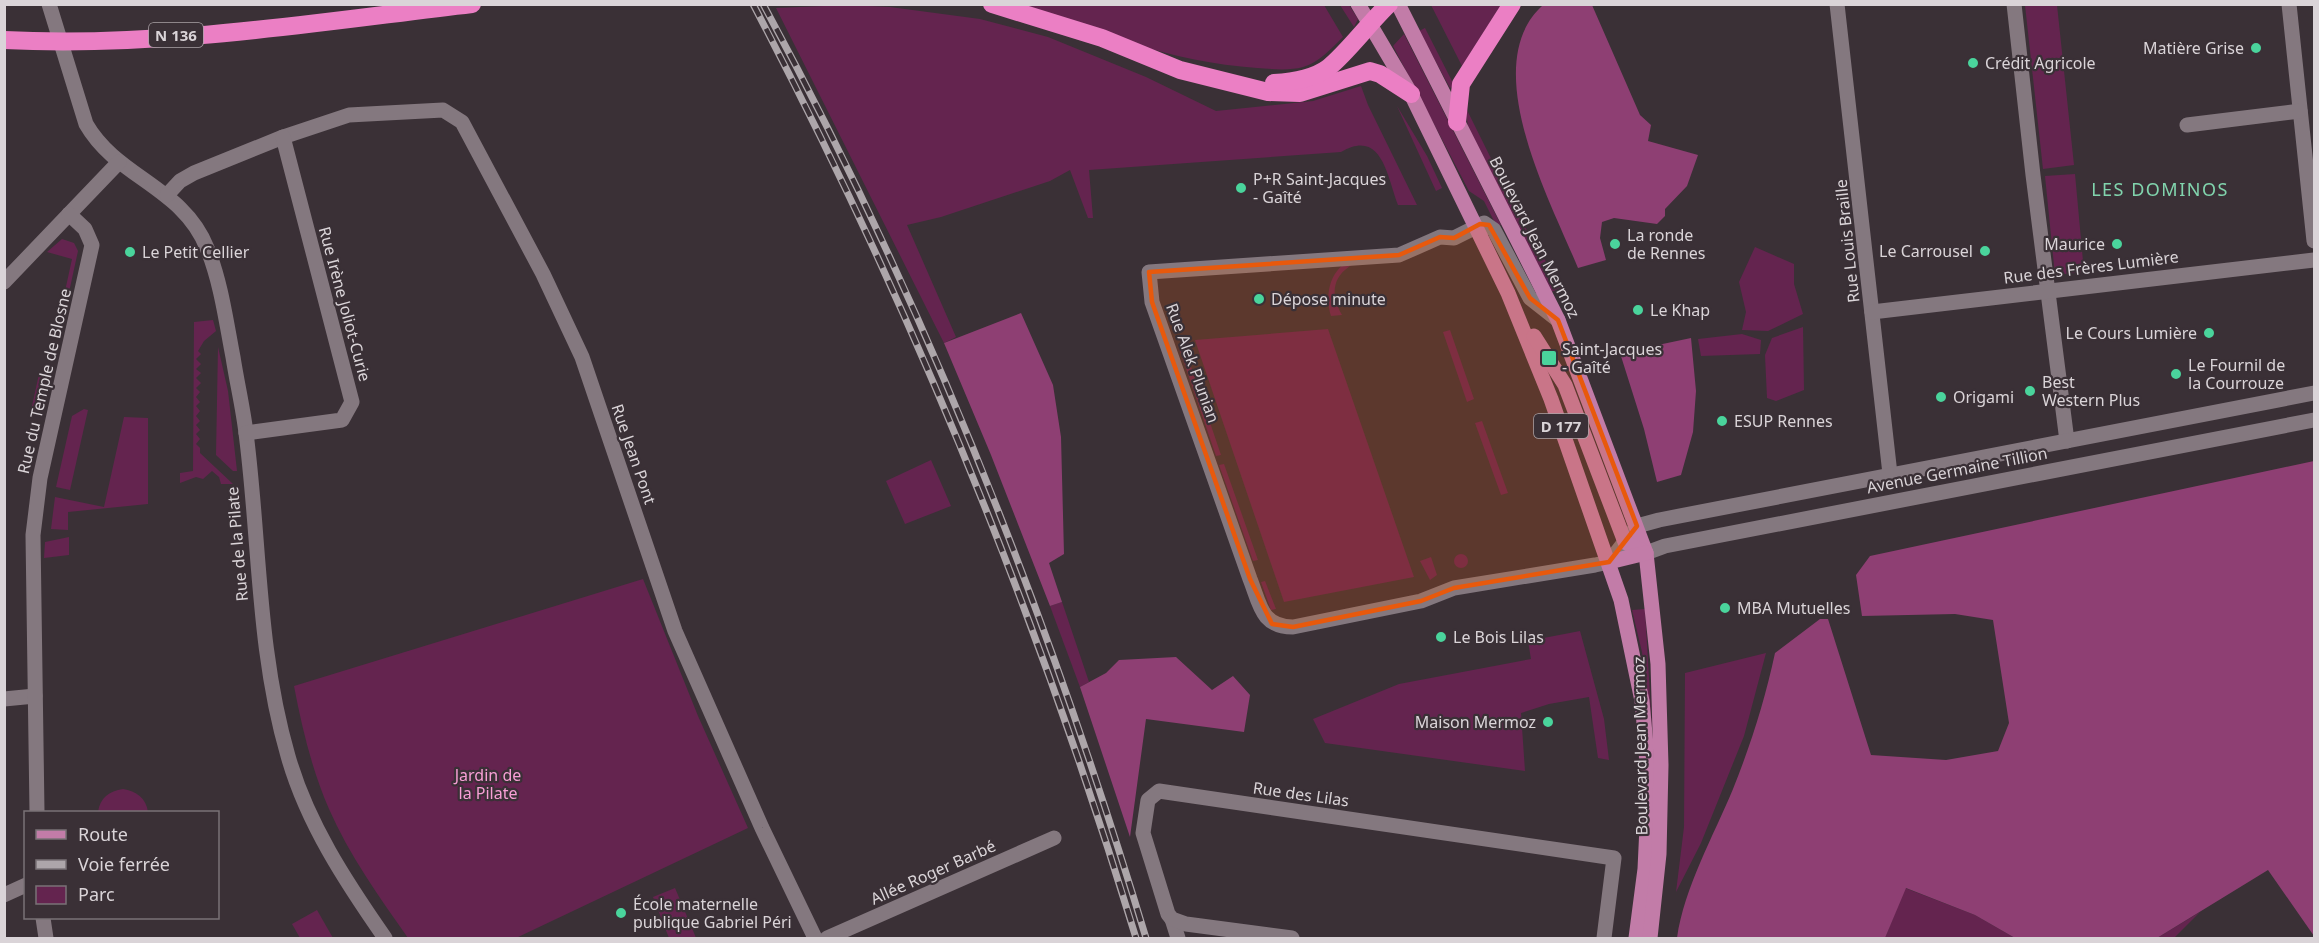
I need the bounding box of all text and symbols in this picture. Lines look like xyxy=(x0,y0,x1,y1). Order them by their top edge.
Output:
road number: N 136 xyxy=(149,23,203,47)
place label: Matière Grise xyxy=(2143,37,2244,59)
marker: Matière Grise xyxy=(2249,41,2263,55)
place label: Crédit Agricole xyxy=(1985,52,2096,74)
marker: Crédit Agricole xyxy=(1966,56,1980,70)
street label: Boulevard Jean Mermoz xyxy=(1485,152,1585,322)
place label: P+R Saint-Jacques - Gaîté xyxy=(1253,168,1386,208)
district label: LES DOMINOS xyxy=(2091,177,2229,201)
street label: Rue Louis Braille xyxy=(1830,178,1864,304)
marker: P+R Saint-Jacques - Gaîté xyxy=(1234,181,1248,195)
street label: Rue Irène Joliot-Curie xyxy=(314,224,376,384)
place label: La ronde de Rennes xyxy=(1627,224,1705,264)
place label: Maurice xyxy=(2044,233,2105,255)
marker: La ronde de Rennes xyxy=(1608,237,1622,251)
marker: Maurice xyxy=(2110,237,2124,251)
place label: Le Carrousel xyxy=(1879,240,1973,262)
place label: Le Petit Cellier xyxy=(142,241,250,263)
marker: Le Carrousel xyxy=(1978,244,1992,258)
marker: Le Petit Cellier xyxy=(123,245,137,259)
street label: Rue des Frères Lumière xyxy=(2002,245,2180,289)
street label: Rue du Temple de Blosne xyxy=(12,286,76,476)
place label: Dépose minute xyxy=(1271,288,1386,310)
marker: Dépose minute xyxy=(1252,292,1266,306)
place label: Le Khap xyxy=(1650,299,1710,321)
street label: Rue Alek Plunian xyxy=(1161,300,1225,426)
marker: Le Khap xyxy=(1631,303,1645,317)
place label: Le Cours Lumière xyxy=(2066,322,2197,344)
marker: Le Cours Lumière xyxy=(2202,326,2216,340)
place label: Saint-Jacques - Gaîté xyxy=(1562,338,1662,378)
marker: Saint-Jacques - Gaîté xyxy=(1540,349,1558,367)
place label: Le Fournil de la Courrouze xyxy=(2188,354,2285,394)
marker: Le Fournil de la Courrouze xyxy=(2169,367,2183,381)
place label: Best Western Plus xyxy=(2042,371,2140,411)
marker: Best Western Plus xyxy=(2023,384,2037,398)
place label: Origami xyxy=(1953,386,2014,408)
marker: Origami xyxy=(1934,390,1948,404)
street label: Rue Jean Pont xyxy=(607,401,661,507)
place label: ESUP Rennes xyxy=(1734,410,1833,432)
road number: D 177 xyxy=(1534,414,1588,438)
marker: ESUP Rennes xyxy=(1715,414,1729,428)
street label: Avenue Germaine Tillion xyxy=(1865,442,2049,498)
street label: Rue de la Pilate xyxy=(221,486,253,602)
place label: MBA Mutuelles xyxy=(1737,597,1850,619)
marker: MBA Mutuelles xyxy=(1718,601,1732,615)
place label: Le Bois Lilas xyxy=(1453,626,1544,648)
marker: Le Bois Lilas xyxy=(1434,630,1448,644)
street label: Boulevard Jean Mermoz xyxy=(1627,656,1653,836)
place label: Maison Mermoz xyxy=(1415,711,1536,733)
marker: Maison Mermoz xyxy=(1541,715,1555,729)
park label: Jardin de la Pilate xyxy=(453,764,521,804)
street label: Rue des Lilas xyxy=(1251,776,1351,812)
legend xyxy=(24,811,219,919)
text: Route xyxy=(78,822,128,846)
street label: Allée Roger Barbé xyxy=(867,835,999,909)
text: Voie ferrée xyxy=(78,852,170,876)
text: Parc xyxy=(78,882,115,906)
place label: École maternelle publique Gabriel Péri xyxy=(633,893,792,933)
marker: École maternelle publique Gabriel Péri xyxy=(614,906,628,920)

